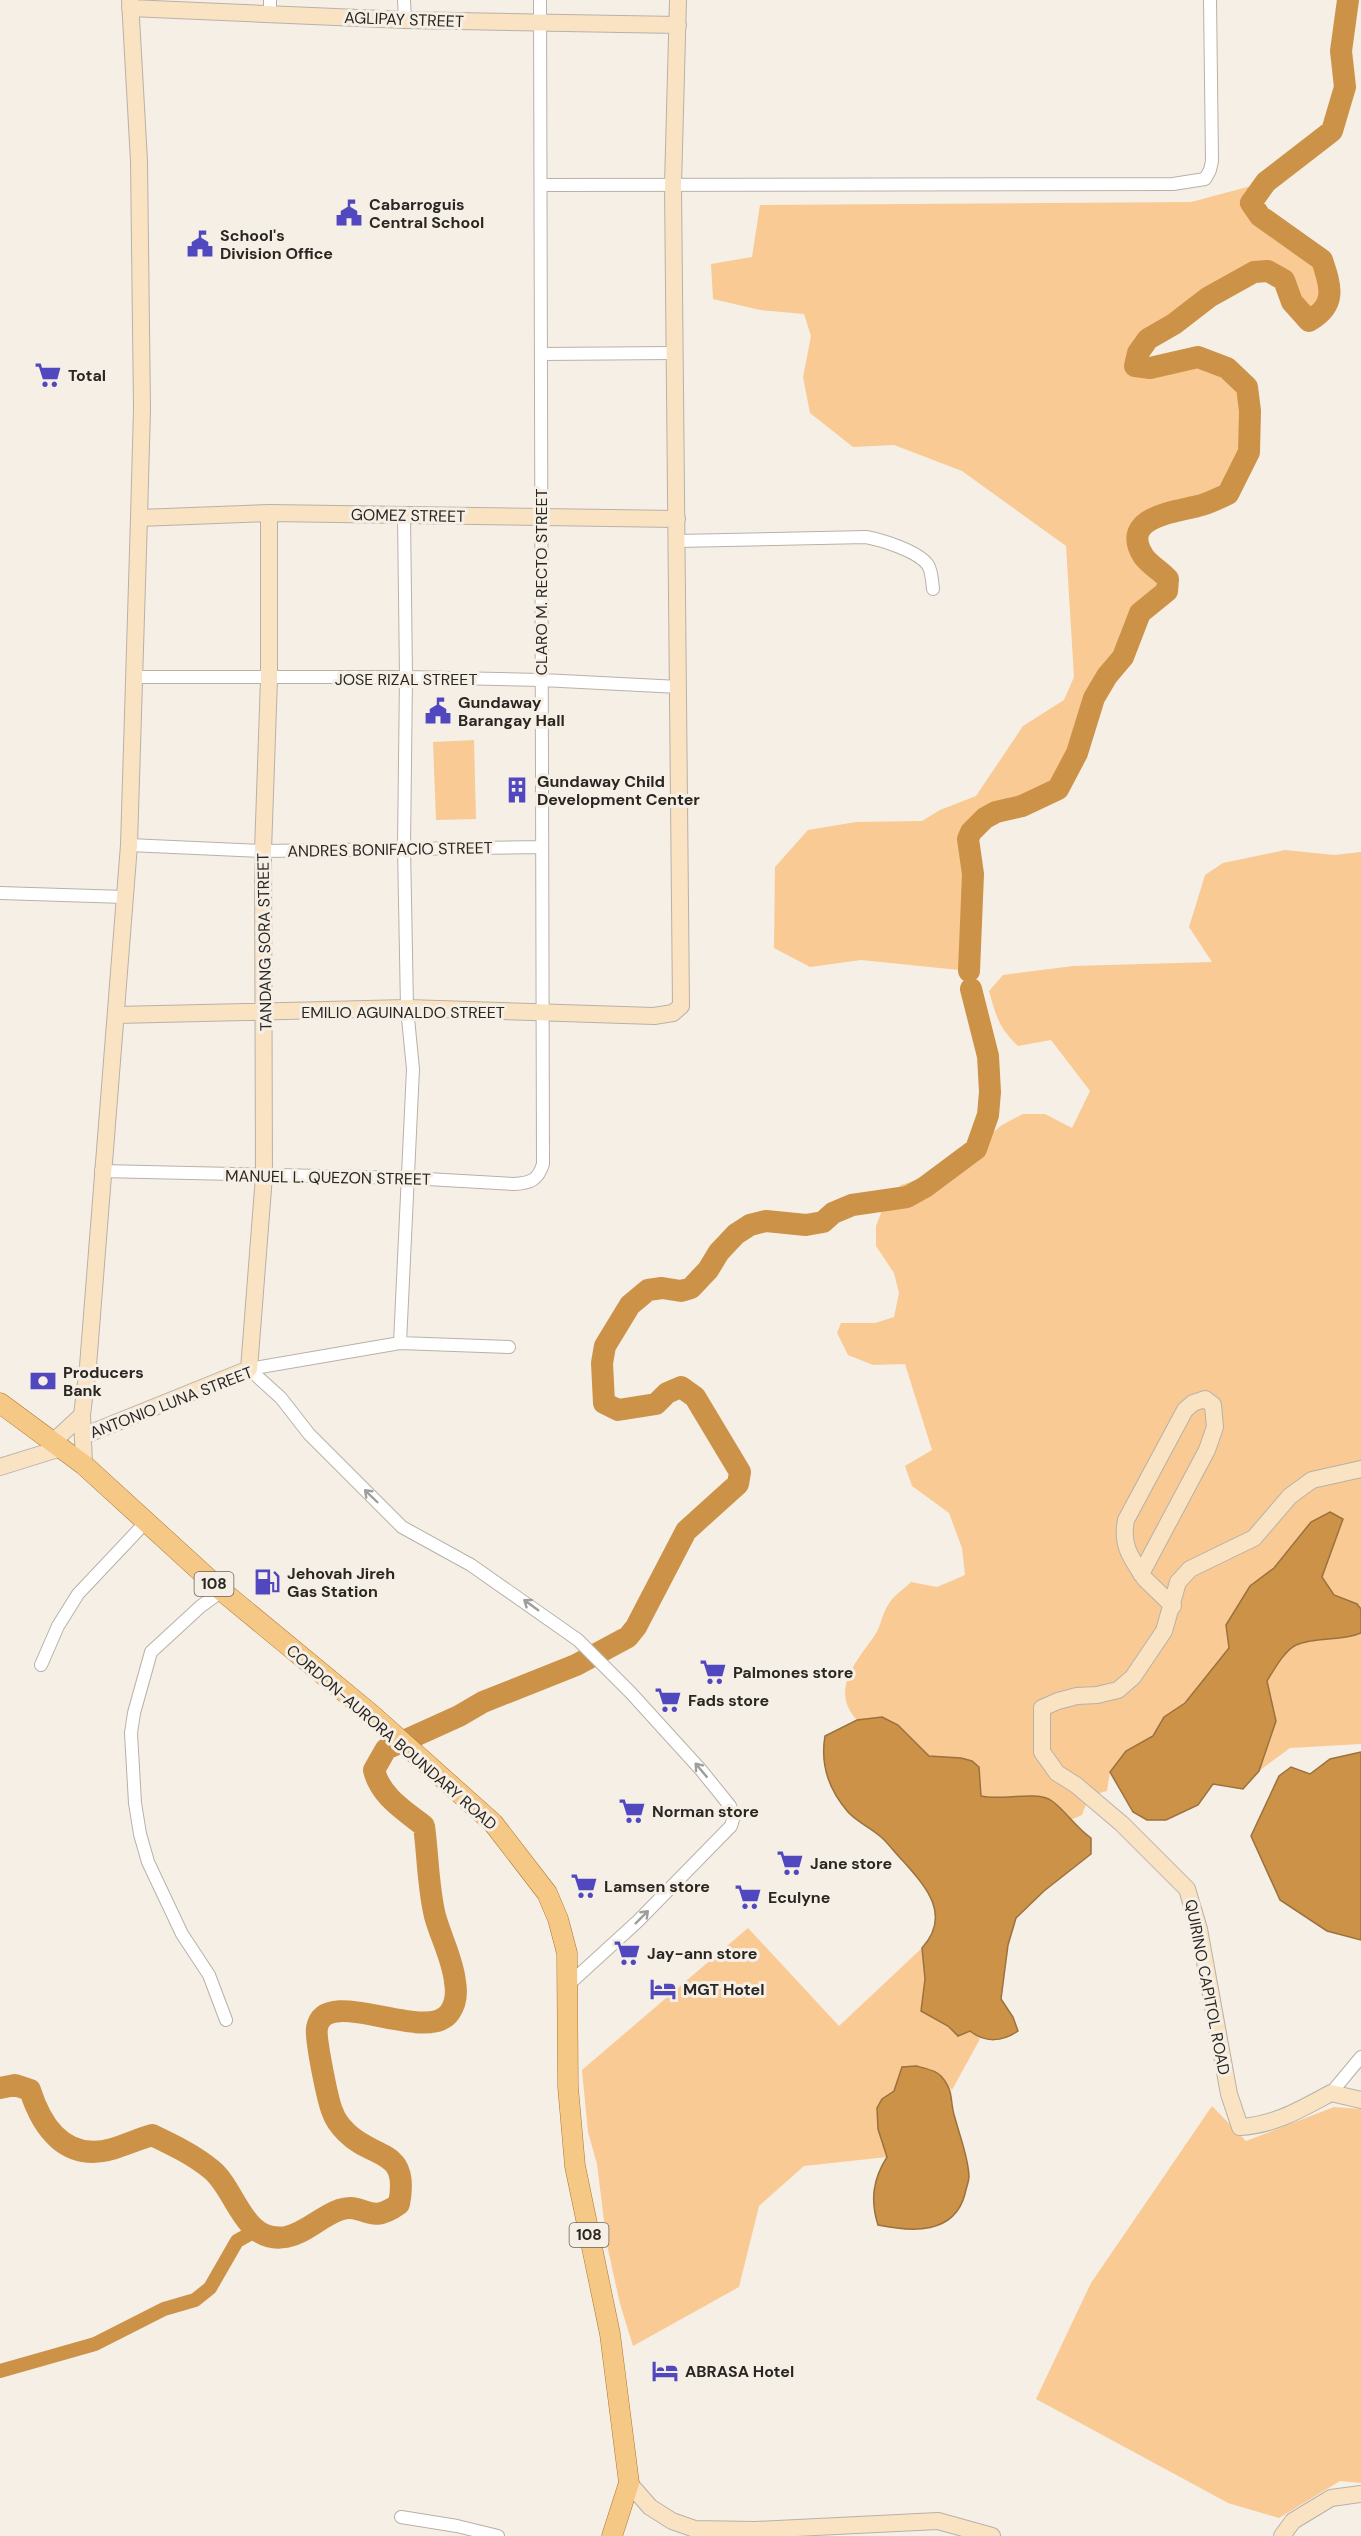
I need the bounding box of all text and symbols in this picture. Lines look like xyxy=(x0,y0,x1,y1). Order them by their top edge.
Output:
street label: AGLIPAY STREET xyxy=(344,7,464,32)
place label: Cabarroguis Central School xyxy=(369,194,484,233)
public building icon: Cabarroguis Central School xyxy=(334,198,364,228)
place label: School's Division Office xyxy=(220,225,333,264)
public building icon: School's Division Office xyxy=(185,229,215,259)
supermarket icon: Total xyxy=(33,360,63,390)
place label: Total xyxy=(68,365,106,386)
street label: CLARO M. RECTO STREET xyxy=(531,489,552,675)
street label: GOMEZ STREET xyxy=(351,504,465,527)
street label: JOSE RIZAL STREET xyxy=(335,669,477,690)
place label: Gundaway Barangay Hall xyxy=(458,692,565,731)
public building icon: Gundaway Barangay Hall xyxy=(423,696,453,726)
place label: Gundaway Child Development Center xyxy=(537,771,700,810)
building icon: Gundaway Child Development Center xyxy=(502,775,532,805)
street label: ANDRES BONIFACIO STREET xyxy=(287,837,493,862)
street label: TANDANG SORA STREET xyxy=(252,853,277,1031)
street label: EMILIO AGUINALDO STREET xyxy=(301,1002,505,1023)
street label: MANUEL L. QUEZON STREET xyxy=(225,1165,431,1190)
place label: Producers Bank xyxy=(63,1362,144,1401)
street label: ANTONIO LUNA STREET xyxy=(87,1362,256,1443)
bank icon: Producers Bank xyxy=(28,1366,58,1396)
one-way arrow xyxy=(363,1489,378,1504)
place label: Jehovah Jireh Gas Station xyxy=(287,1563,395,1602)
fuel station icon: Jehovah Jireh Gas Station xyxy=(252,1567,282,1597)
road number: 108 xyxy=(194,1572,234,1596)
one-way arrow xyxy=(523,1599,539,1612)
street label: CORDON-AURORA BOUNDARY ROAD xyxy=(282,1640,501,1835)
supermarket icon: Palmones store xyxy=(698,1657,728,1687)
place label: Palmones store xyxy=(733,1662,853,1683)
supermarket icon: Fads store xyxy=(653,1685,683,1715)
place label: Fads store xyxy=(688,1690,769,1711)
one-way arrow xyxy=(694,1763,708,1778)
supermarket icon: Norman store xyxy=(617,1796,647,1826)
place label: Norman store xyxy=(652,1801,759,1822)
supermarket icon: Jane store xyxy=(775,1848,805,1878)
place label: Jane store xyxy=(810,1853,892,1874)
supermarket icon: Lamsen store xyxy=(569,1871,599,1901)
place label: Lamsen store xyxy=(604,1876,710,1897)
supermarket icon: Eculyne xyxy=(733,1882,763,1912)
place label: Eculyne xyxy=(768,1887,830,1908)
street label: QUIRINO CAPITOL ROAD xyxy=(1180,1897,1235,2077)
one-way arrow xyxy=(634,1909,649,1924)
supermarket icon: Jay-ann store xyxy=(612,1938,642,1968)
place label: Jay-ann store xyxy=(647,1943,757,1964)
hotel icon: MGT Hotel xyxy=(648,1974,678,2004)
place label: MGT Hotel xyxy=(683,1979,764,2000)
road number: 108 xyxy=(570,2223,608,2247)
hotel icon: ABRASA Hotel xyxy=(650,2356,680,2386)
place label: ABRASA Hotel xyxy=(685,2361,794,2382)

